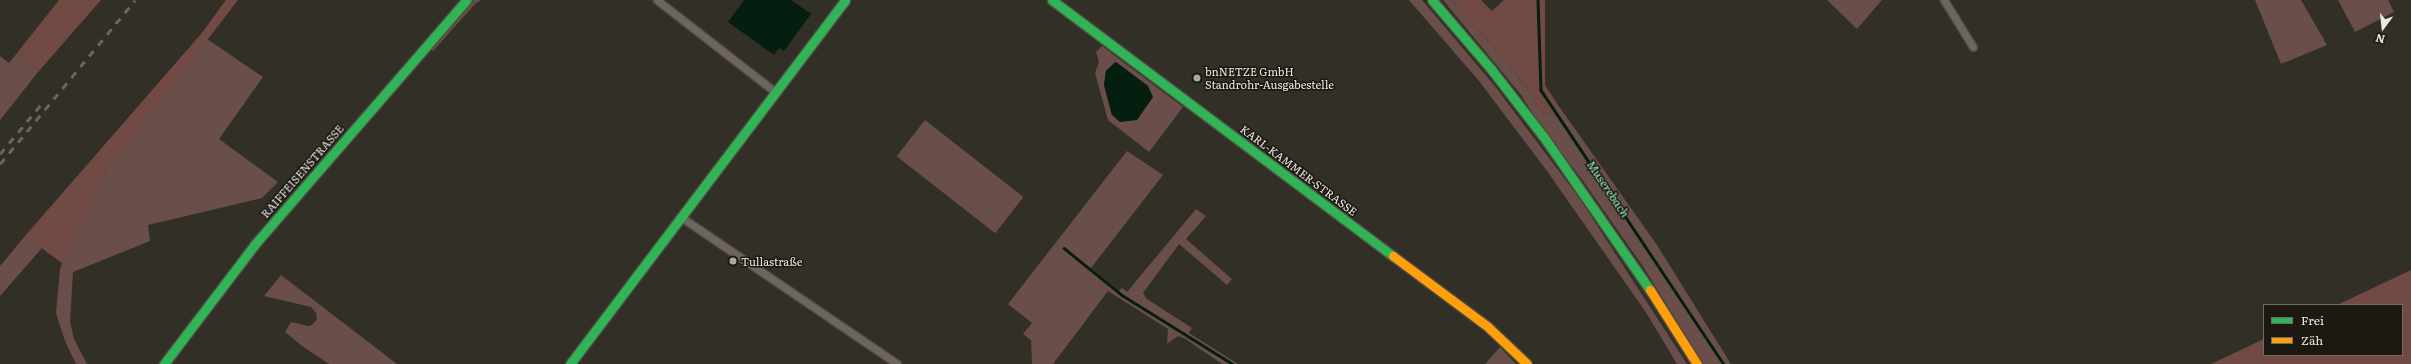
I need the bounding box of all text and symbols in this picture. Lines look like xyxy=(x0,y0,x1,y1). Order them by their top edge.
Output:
north arrow xyxy=(2363,8,2403,48)
text: N xyxy=(2373,31,2386,49)
place label: bnNETZE GmbH Standrohr-Ausgabestelle xyxy=(1205,65,1334,91)
marker: bnNETZE GmbH Standrohr-Ausgabestelle xyxy=(1192,73,1202,83)
street label: RAIFFEISENSTRASSE xyxy=(258,122,346,220)
street label: KARL-KAMMER-STRASSE xyxy=(1238,122,1360,218)
water label: Muserebach xyxy=(1584,158,1632,220)
place label: Tullastraße xyxy=(741,254,802,268)
marker: Tullastraße xyxy=(728,256,738,266)
legend xyxy=(2263,304,2403,356)
text: Frei xyxy=(2301,311,2324,329)
text: Zäh xyxy=(2301,331,2323,349)

